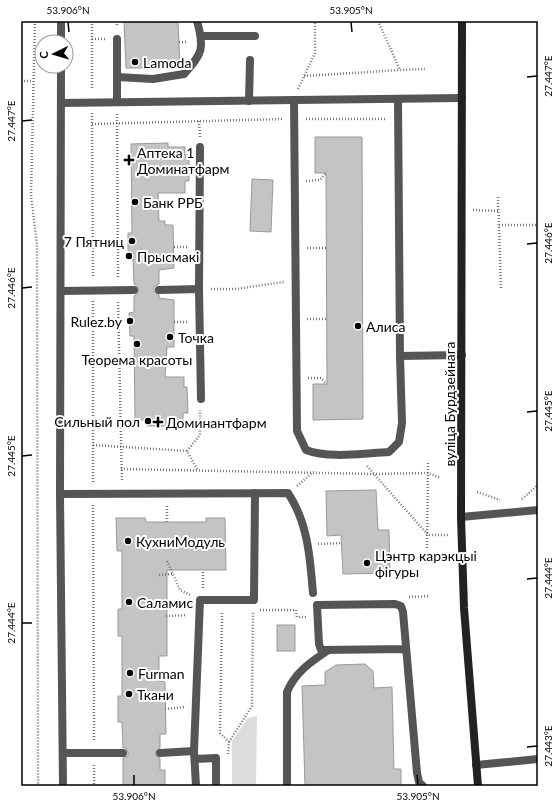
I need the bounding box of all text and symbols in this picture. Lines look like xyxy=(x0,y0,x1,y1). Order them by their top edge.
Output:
text: 53.906°N xyxy=(46,4,90,16)
text: 53.905°N xyxy=(329,4,373,16)
north arrow xyxy=(34,34,74,74)
text: С xyxy=(37,50,50,59)
place label: Lamoda xyxy=(143,54,191,71)
text: 27.447°E xyxy=(542,55,554,97)
marker: Lamoda xyxy=(130,57,140,67)
text: 27.447°E xyxy=(5,100,17,142)
place label: Аптека 1 Доминатфарм xyxy=(137,144,229,177)
marker: Аптека 1 Доминатфарм xyxy=(124,155,134,165)
place label: Банк РРБ xyxy=(143,194,203,211)
marker: Банк РРБ xyxy=(130,197,140,207)
text: 27.446°E xyxy=(542,222,554,264)
place label: 7 Пятниц xyxy=(64,233,125,250)
marker: 7 Пятниц xyxy=(127,236,137,246)
place label: Прысмакі xyxy=(137,248,199,265)
marker: Прысмакі xyxy=(124,251,134,261)
text: 27.446°E xyxy=(5,267,17,309)
place label: Rulez.by xyxy=(71,313,123,330)
marker: Rulez.by xyxy=(125,316,135,326)
place label: Алиса xyxy=(366,318,406,335)
marker: Алиса xyxy=(353,321,363,331)
place label: Точка xyxy=(178,329,214,346)
marker: Точка xyxy=(165,332,175,342)
marker: Теорема красоты xyxy=(132,339,142,349)
street label: вуліца Бурдзейнага xyxy=(441,342,458,466)
place label: Теорема красоты xyxy=(82,351,192,368)
text: 27.445°E xyxy=(542,390,554,432)
place label: Сильный пол xyxy=(54,413,140,430)
place label: Доминантфарм xyxy=(166,414,267,431)
marker: Сильный пол xyxy=(143,416,153,426)
marker: Доминантфарм xyxy=(153,417,163,427)
text: 27.445°E xyxy=(5,435,17,477)
place label: КухниМодуль xyxy=(136,533,225,550)
marker: КухниМодуль xyxy=(123,536,133,546)
place label: Цэнтр карэкцыі фігуры xyxy=(375,547,477,580)
text: 27.444°E xyxy=(542,557,554,599)
marker: Цэнтр карэкцыі фігуры xyxy=(362,558,372,568)
place label: Саламис xyxy=(137,594,193,611)
marker: Саламис xyxy=(124,597,134,607)
text: 27.444°E xyxy=(5,602,17,644)
place label: Furman xyxy=(138,665,185,682)
marker: Furman xyxy=(125,668,135,678)
place label: Ткани xyxy=(137,686,174,703)
marker: Ткани xyxy=(124,689,134,699)
text: 27.443°E xyxy=(542,725,554,767)
text: 53.906°N xyxy=(112,790,156,802)
text: 53.905°N xyxy=(396,790,440,802)

